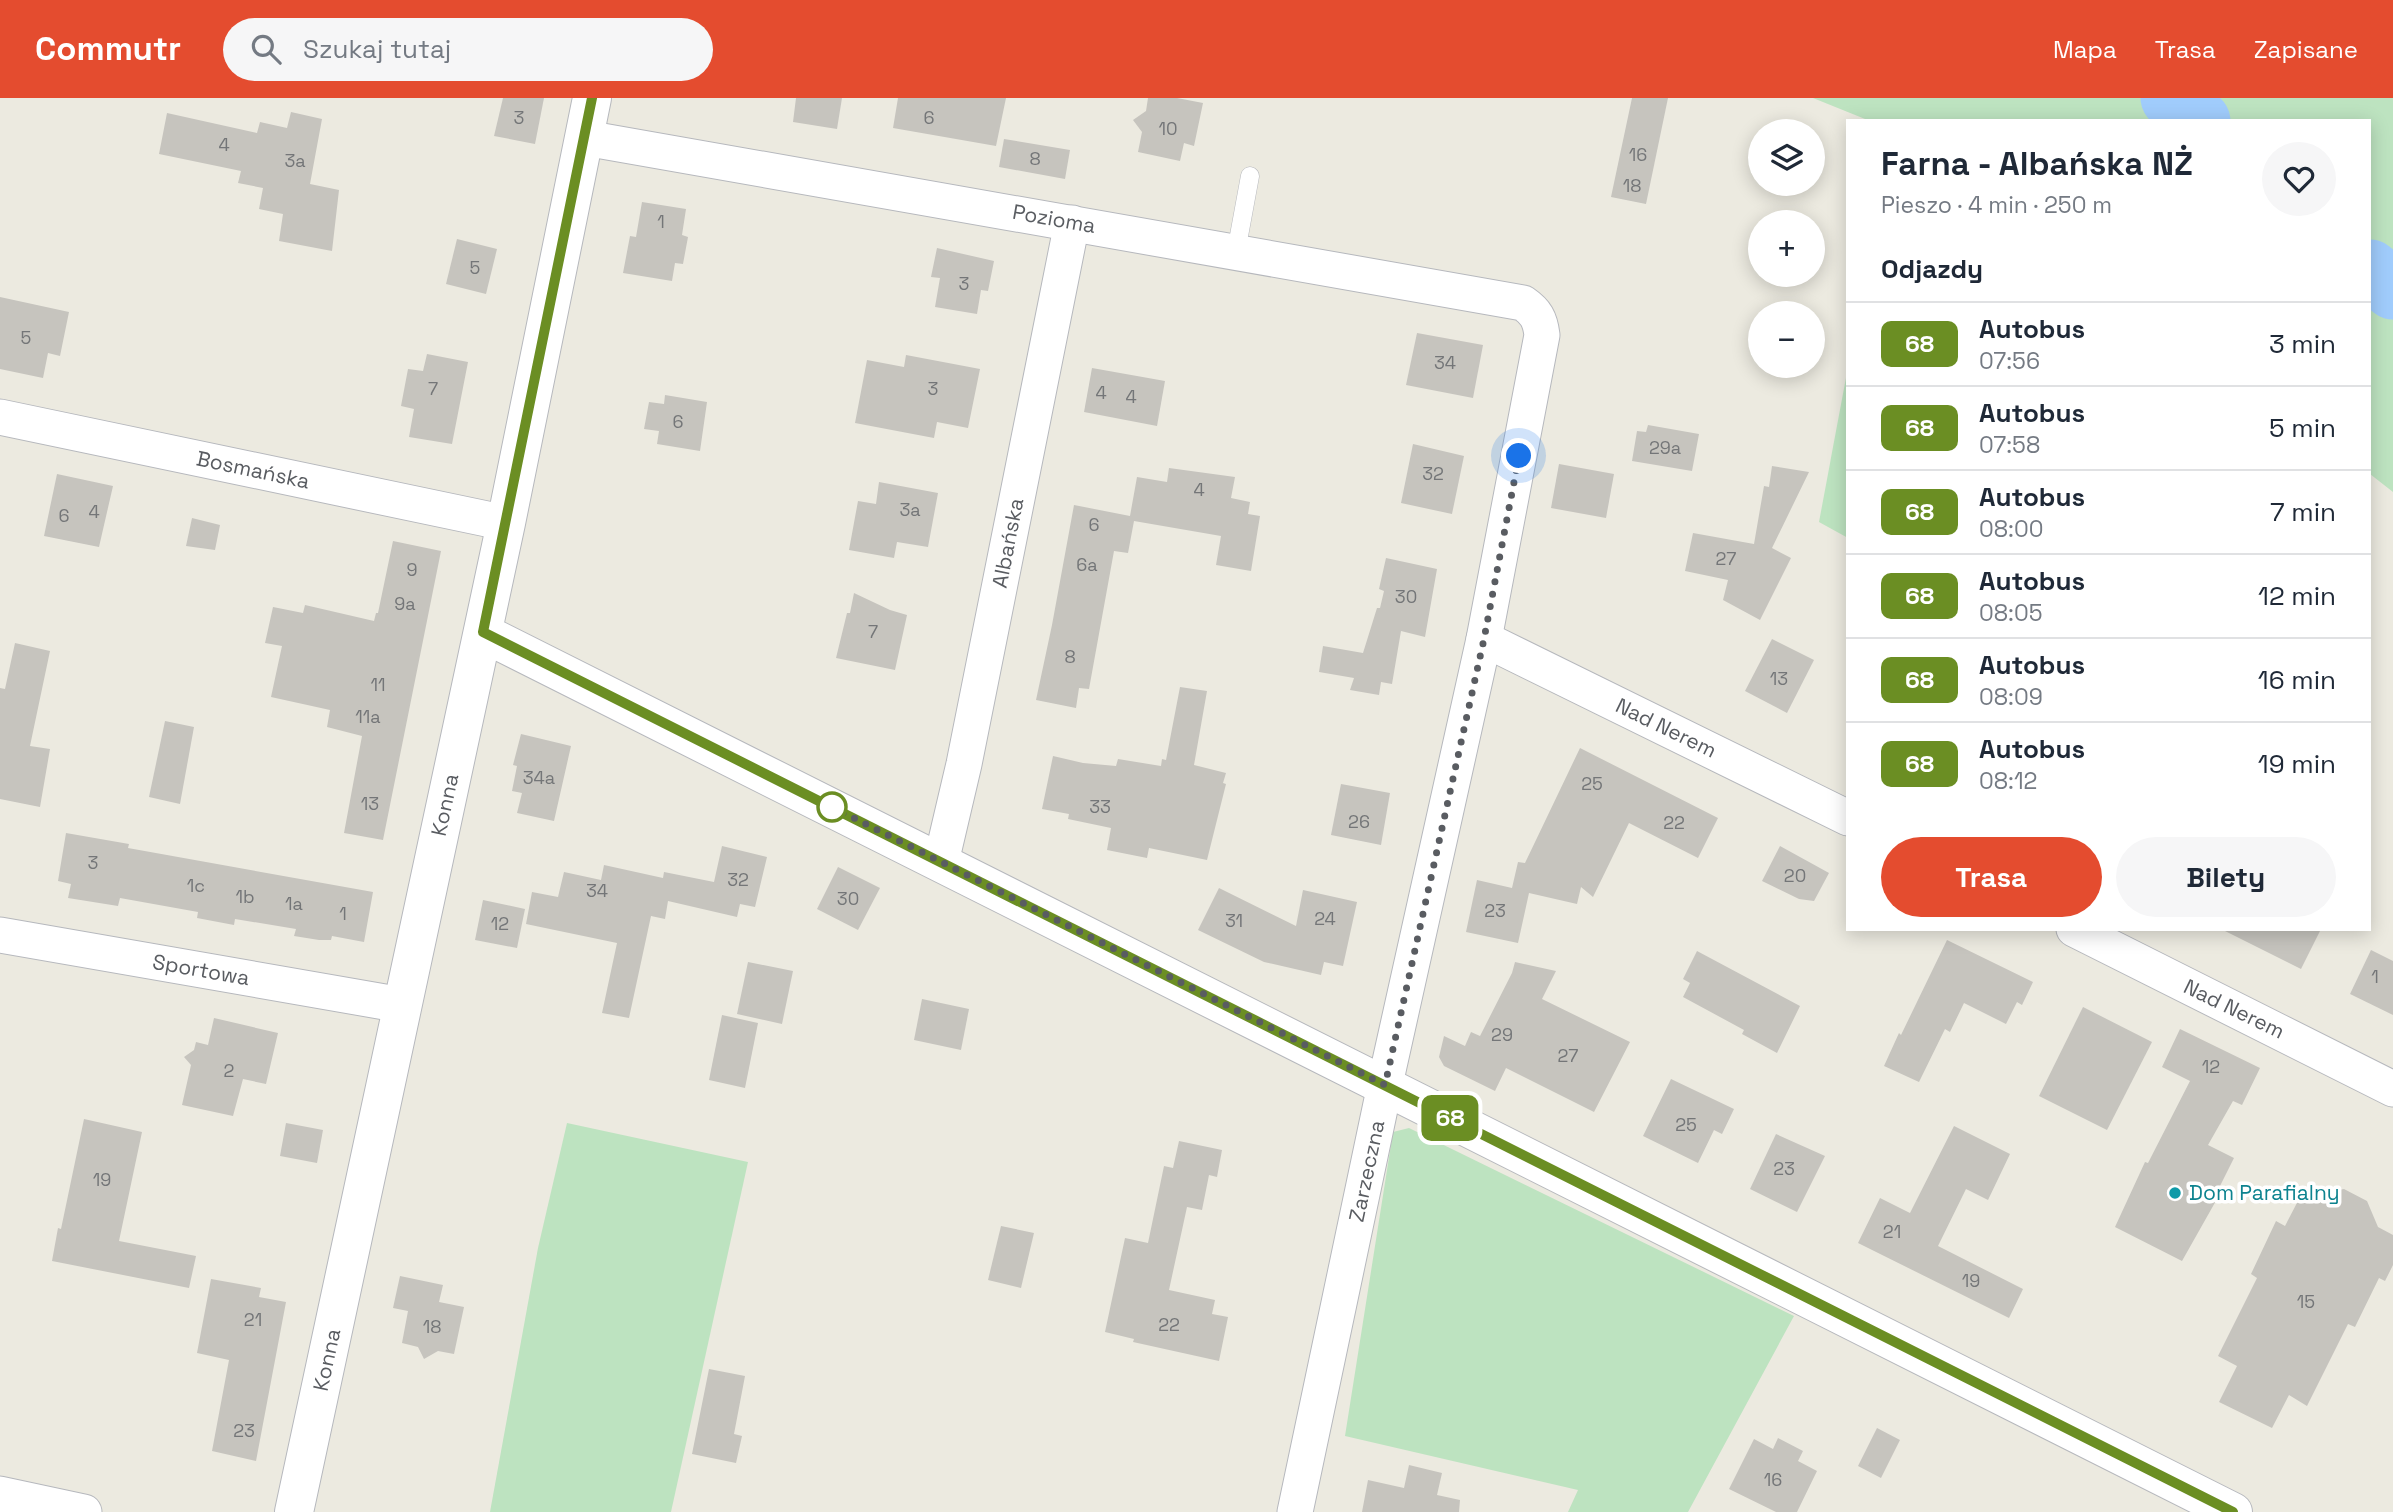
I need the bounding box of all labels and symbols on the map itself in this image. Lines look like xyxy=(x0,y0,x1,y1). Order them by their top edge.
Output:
house number: 3 xyxy=(514,106,524,129)
house number: 6 xyxy=(923,106,935,129)
house number: 10 xyxy=(1158,117,1178,140)
house number: 4 xyxy=(218,133,230,156)
house number: 16 xyxy=(1629,143,1647,166)
house number: 8 xyxy=(1029,147,1041,170)
house number: 3a xyxy=(284,149,306,172)
house number: 18 xyxy=(1623,174,1641,197)
street label: Pozioma xyxy=(1010,198,1098,239)
house number: 1 xyxy=(657,210,665,233)
house number: 5 xyxy=(470,256,480,279)
house number: 3 xyxy=(959,272,969,295)
house number: 5 xyxy=(21,326,31,349)
house number: 34 xyxy=(1434,351,1456,374)
house number: 7 xyxy=(428,377,438,400)
house number: 3 xyxy=(928,377,938,400)
house number: 4 xyxy=(1095,381,1107,404)
house number: 4 xyxy=(1125,385,1137,408)
house number: 6 xyxy=(672,410,684,433)
house number: 29a xyxy=(1649,436,1681,459)
your location xyxy=(1501,438,1536,473)
street label: Bosmańska xyxy=(194,444,312,495)
house number: 32 xyxy=(1422,462,1444,485)
house number: 4 xyxy=(1193,478,1205,501)
street label: Albańska xyxy=(986,496,1029,590)
house number: 3a xyxy=(899,498,921,521)
house number: 4 xyxy=(88,500,100,523)
house number: 6 xyxy=(58,504,70,527)
house number: 6 xyxy=(1088,513,1100,536)
house number: 27 xyxy=(1716,547,1736,570)
house number: 6a xyxy=(1076,553,1098,576)
house number: 9 xyxy=(406,558,418,581)
house number: 30 xyxy=(1395,585,1417,608)
house number: 9a xyxy=(394,592,416,615)
house number: 7 xyxy=(868,620,878,643)
house number: 8 xyxy=(1064,645,1076,668)
house number: 13 xyxy=(1770,667,1788,690)
house number: 11 xyxy=(370,673,386,696)
street label: Nad Nerem xyxy=(1611,692,1721,764)
house number: 11a xyxy=(355,705,381,728)
house number: 34a xyxy=(523,766,555,789)
street label: Konna xyxy=(425,771,464,839)
house number: 25 xyxy=(1581,772,1603,795)
house number: 13 xyxy=(361,792,379,815)
unlabelled marker xyxy=(817,792,847,822)
house number: 33 xyxy=(1089,795,1111,818)
house number: 26 xyxy=(1348,810,1370,833)
house number: 22 xyxy=(1663,811,1685,834)
house number: 3 xyxy=(88,851,98,874)
house number: 20 xyxy=(1784,864,1806,887)
house number: 32 xyxy=(727,868,749,891)
house number: 1c xyxy=(187,874,205,897)
house number: 34 xyxy=(586,879,608,902)
house number: 1b xyxy=(235,885,255,908)
house number: 30 xyxy=(837,887,859,910)
house number: 1a xyxy=(285,892,303,915)
house number: 23 xyxy=(1484,899,1506,922)
house number: 1 xyxy=(339,902,347,925)
house number: 24 xyxy=(1314,907,1336,930)
house number: 31 xyxy=(1225,909,1243,932)
house number: 12 xyxy=(491,912,509,935)
street label: Sportowa xyxy=(150,948,252,991)
house number: 1 xyxy=(2371,965,2379,988)
street label: Nad Nerem xyxy=(2179,973,2289,1045)
house number: 29 xyxy=(1491,1023,1513,1046)
house number: 27 xyxy=(1558,1044,1578,1067)
house number: 12 xyxy=(2202,1055,2220,1078)
house number: 2 xyxy=(224,1059,234,1082)
line badge: 68 xyxy=(1418,1095,1482,1141)
house number: 25 xyxy=(1675,1113,1697,1136)
street label: Zarzeczna xyxy=(1343,1118,1390,1224)
house number: 23 xyxy=(1773,1157,1795,1180)
house number: 19 xyxy=(93,1168,111,1191)
place label: Dom Parafialny xyxy=(2189,1179,2339,1206)
marker: Dom Parafialny xyxy=(2167,1185,2183,1201)
house number: 21 xyxy=(1883,1220,1901,1243)
house number: 19 xyxy=(1962,1269,1980,1292)
house number: 15 xyxy=(2297,1290,2315,1313)
house number: 21 xyxy=(244,1308,262,1331)
house number: 22 xyxy=(1158,1313,1180,1336)
house number: 18 xyxy=(423,1315,441,1338)
street label: Konna xyxy=(307,1326,346,1394)
house number: 23 xyxy=(233,1419,255,1442)
house number: 16 xyxy=(1764,1468,1782,1491)

